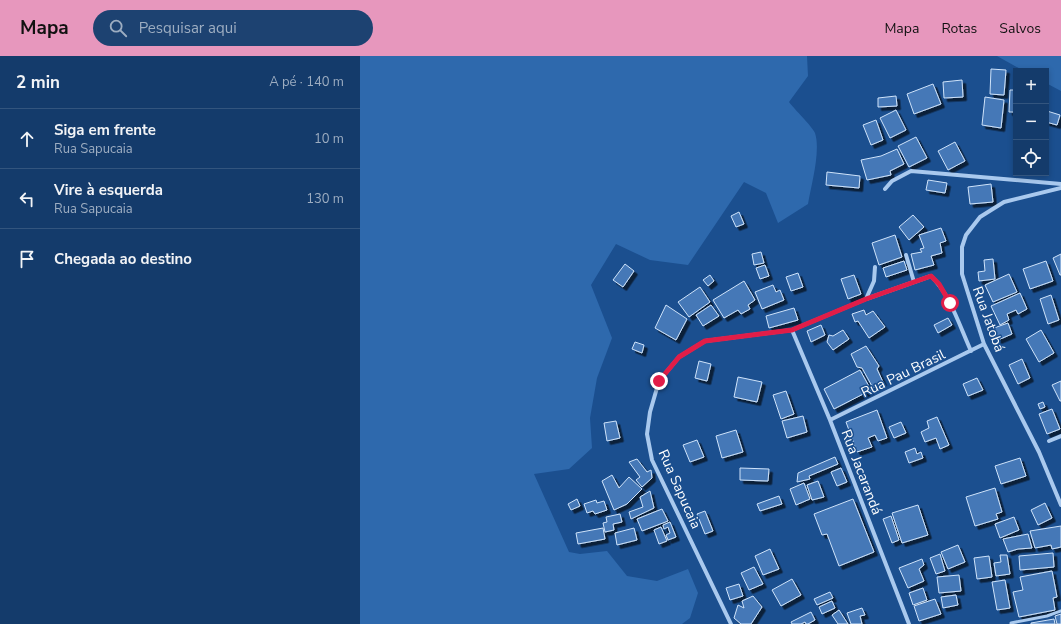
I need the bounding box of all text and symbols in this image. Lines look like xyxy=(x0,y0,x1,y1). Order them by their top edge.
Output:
search box xyxy=(93,10,373,46)
text: Mapa xyxy=(20,15,69,41)
icon: search xyxy=(107,17,129,39)
text: Pesquisar aqui xyxy=(139,18,237,38)
text: Mapa xyxy=(884,19,919,38)
text: Rotas xyxy=(941,19,977,38)
text: Salvos xyxy=(999,19,1041,38)
map controls xyxy=(1013,68,1049,176)
button: + xyxy=(1013,68,1049,104)
text: 2 min xyxy=(16,71,60,94)
text: A pé · 140 m xyxy=(269,73,344,91)
button: − xyxy=(1013,104,1049,140)
text: Siga em frente xyxy=(54,120,156,140)
icon: ahead xyxy=(16,128,38,150)
text: 10 m xyxy=(314,130,344,148)
text: Rua Sapucaia xyxy=(54,140,133,158)
button: locate xyxy=(1013,140,1049,176)
text: Vire à esquerda xyxy=(54,180,163,200)
icon: left xyxy=(16,188,38,210)
text: 130 m xyxy=(306,190,344,208)
text: Rua Sapucaia xyxy=(54,200,133,218)
icon: arrive xyxy=(16,248,38,270)
text: Chegada ao destino xyxy=(54,249,192,269)
street label: Rua Jatobá xyxy=(968,284,1009,355)
route start xyxy=(941,294,959,312)
street label: Rua Pau Brasil xyxy=(858,344,949,402)
route end xyxy=(650,372,668,390)
street label: Rua Jacarandá xyxy=(837,427,887,518)
street label: Rua Sapucaia xyxy=(654,447,705,532)

